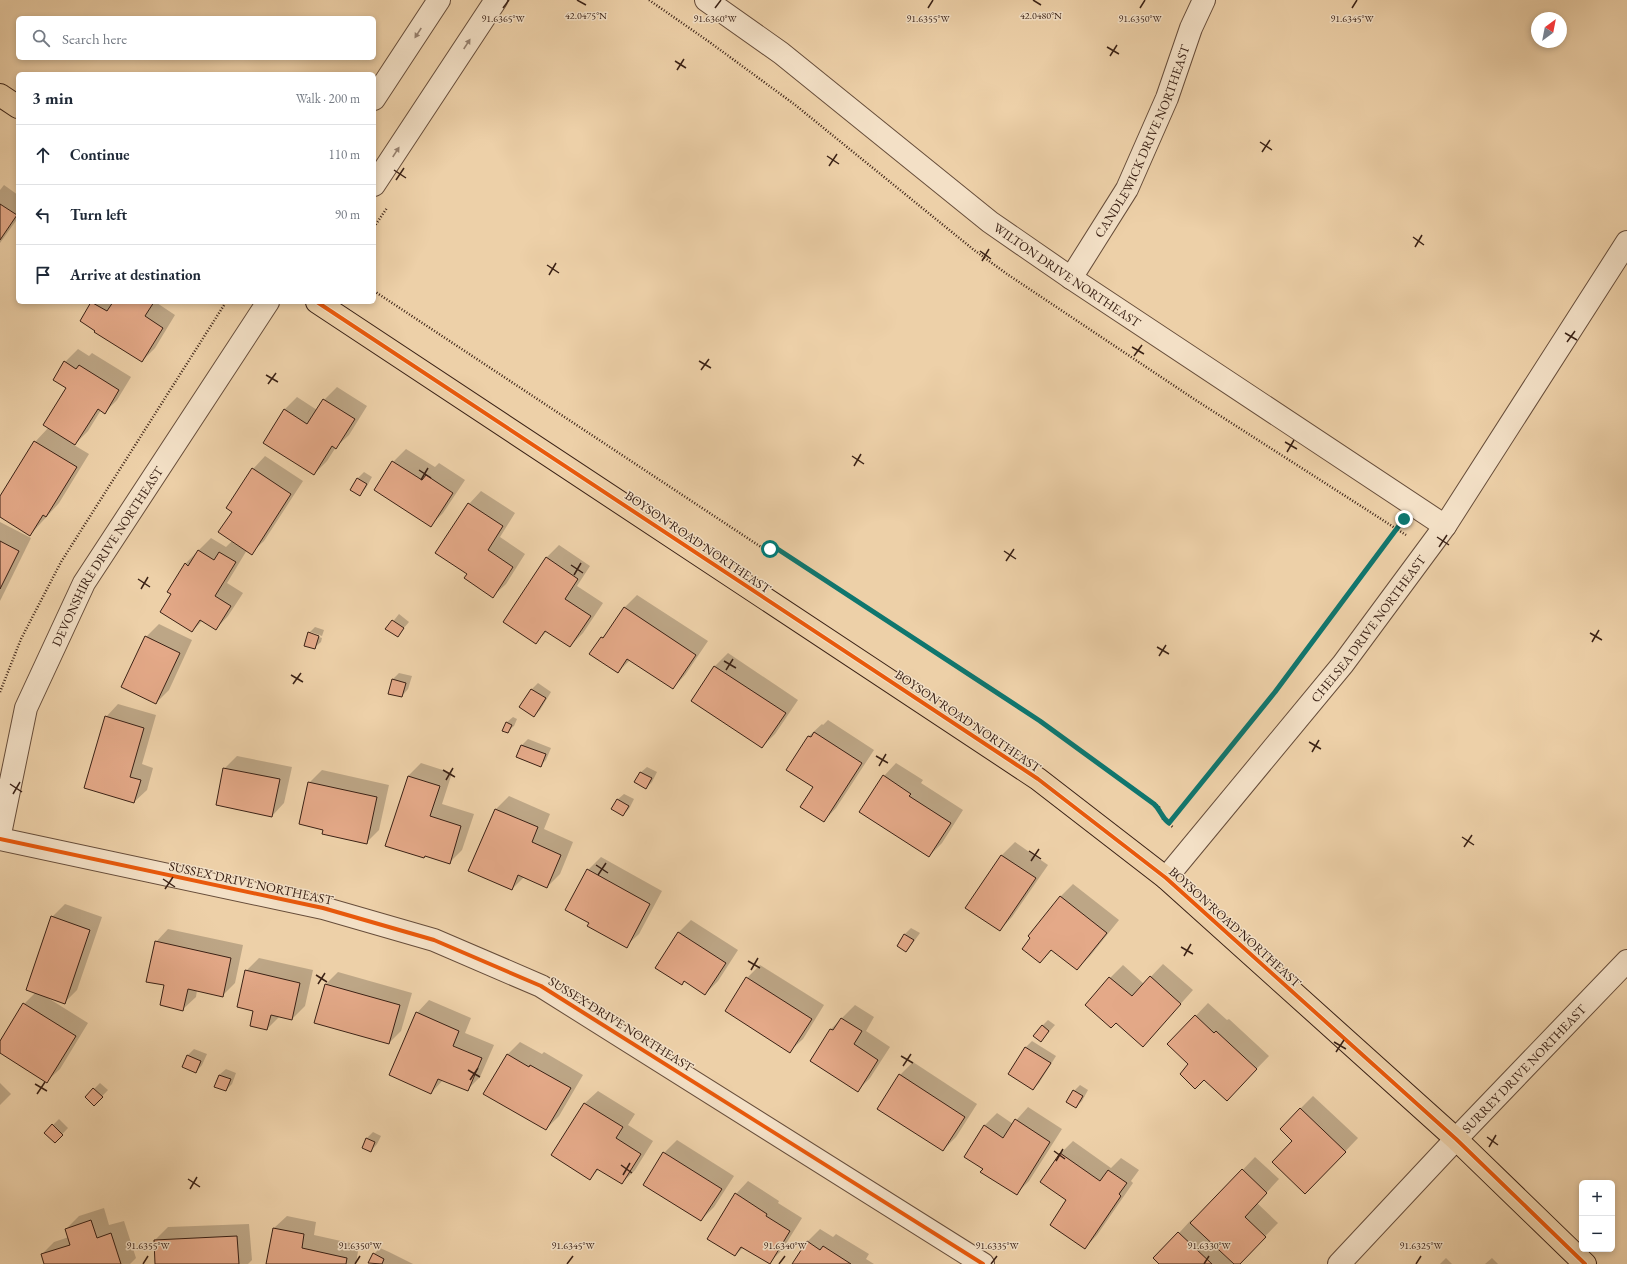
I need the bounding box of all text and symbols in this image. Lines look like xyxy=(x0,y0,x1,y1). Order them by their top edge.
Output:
text: 42.0475°N xyxy=(565,9,607,22)
text: 42.0480°N xyxy=(1020,9,1062,22)
text: 91.6365°W xyxy=(481,12,525,25)
text: 91.6360°W xyxy=(693,12,737,25)
text: 91.6355°W xyxy=(906,12,950,25)
text: 91.6350°W xyxy=(1118,12,1162,25)
text: 91.6345°W xyxy=(1330,12,1374,25)
north arrow xyxy=(1531,12,1567,48)
search box xyxy=(16,16,376,60)
icon: search xyxy=(30,27,52,49)
one-way arrow xyxy=(414,27,422,38)
text: Search here xyxy=(62,29,127,48)
one-way arrow xyxy=(463,39,471,49)
street label: CANDLEWICK DRIVE NORTHEAST xyxy=(1090,42,1193,241)
text: 3 min xyxy=(32,87,73,109)
text: Walk · 200 m xyxy=(296,90,360,107)
icon: ahead xyxy=(32,144,54,166)
text: Continue xyxy=(70,145,130,164)
text: 110 m xyxy=(329,146,360,163)
one-way arrow xyxy=(392,146,399,158)
icon: left xyxy=(32,204,54,226)
text: Turn left xyxy=(70,205,127,224)
text: 90 m xyxy=(335,206,360,223)
street label: WILTON DRIVE NORTHEAST xyxy=(990,219,1144,331)
icon: arrive xyxy=(32,264,54,286)
text: Arrive at destination xyxy=(70,265,201,284)
street label: DEVONSHIRE DRIVE NORTHEAST xyxy=(47,463,167,649)
street label: BOYSON ROAD NORTHEAST xyxy=(622,487,774,597)
route end xyxy=(1395,510,1413,528)
route start xyxy=(761,540,779,558)
street label: CHELSEA DRIVE NORTHEAST xyxy=(1307,551,1429,706)
street label: BOYSON ROAD NORTHEAST xyxy=(892,666,1044,776)
street label: SUSSEX DRIVE NORTHEAST xyxy=(167,857,335,909)
street label: BOYSON ROAD NORTHEAST xyxy=(1165,863,1305,991)
street label: SUSSEX DRIVE NORTHEAST xyxy=(545,972,697,1076)
street label: SURREY DRIVE NORTHEAST xyxy=(1458,1000,1590,1137)
map controls xyxy=(1579,1180,1615,1252)
button: + xyxy=(1579,1180,1615,1216)
button: − xyxy=(1579,1216,1615,1252)
text: 91.6355°W xyxy=(126,1239,170,1252)
text: 91.6350°W xyxy=(338,1239,382,1252)
text: 91.6345°W xyxy=(551,1239,595,1252)
text: 91.6340°W xyxy=(763,1239,807,1252)
text: 91.6335°W xyxy=(975,1239,1019,1252)
text: 91.6330°W xyxy=(1187,1239,1231,1252)
text: 91.6325°W xyxy=(1399,1239,1443,1252)

